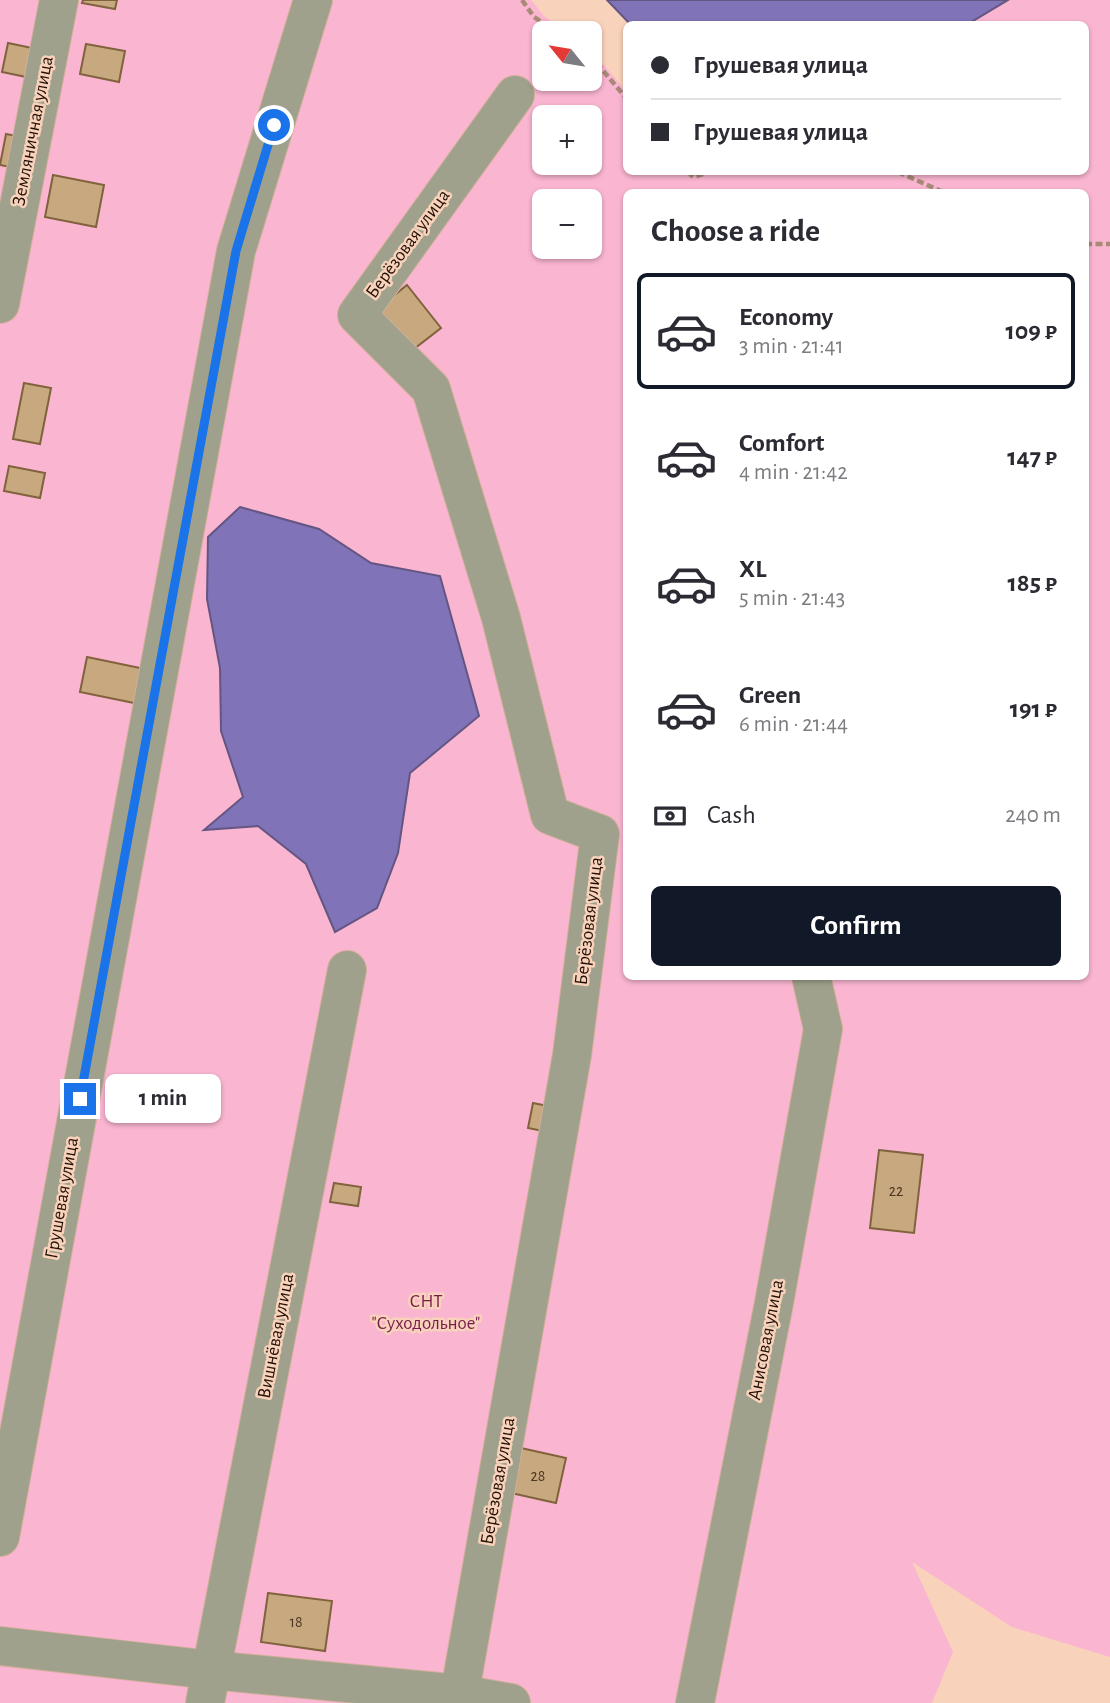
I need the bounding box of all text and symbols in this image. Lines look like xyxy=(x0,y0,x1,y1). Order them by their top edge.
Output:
north arrow xyxy=(532,21,602,91)
map controls xyxy=(532,21,602,259)
text: Грушевая улица xyxy=(693,52,868,78)
street label: Земляничная улица xyxy=(9,54,57,207)
button: + xyxy=(532,105,602,175)
route start xyxy=(258,109,290,141)
text: Грушевая улица xyxy=(693,119,868,145)
street label: Берёзовая улица xyxy=(362,186,454,302)
button: − xyxy=(532,189,602,259)
text: Choose a ride xyxy=(651,215,820,247)
icon: car xyxy=(655,300,718,363)
text: Economy xyxy=(739,304,833,330)
text: 109 ₽ xyxy=(1005,318,1057,344)
text: 3 min · 21:41 xyxy=(739,335,844,358)
icon: car xyxy=(655,426,718,489)
text: Comfort xyxy=(739,430,824,456)
text: 147 ₽ xyxy=(1007,444,1057,470)
text: 4 min · 21:42 xyxy=(739,461,848,484)
icon: car xyxy=(655,552,718,615)
text: XL xyxy=(739,556,766,582)
text: 185 ₽ xyxy=(1007,570,1057,596)
text: 5 min · 21:43 xyxy=(739,587,845,610)
icon: car xyxy=(655,678,718,741)
text: Green xyxy=(739,682,801,708)
text: 191 ₽ xyxy=(1010,696,1057,722)
text: 6 min · 21:44 xyxy=(739,713,848,736)
icon: cash xyxy=(651,797,689,835)
text: Cash xyxy=(707,802,756,828)
text: 240 m xyxy=(1005,804,1061,827)
street label: Берёзовая улица xyxy=(572,855,606,986)
button: Confirm xyxy=(651,886,1061,966)
callout: 1 min xyxy=(104,1074,220,1124)
route end xyxy=(64,1083,96,1115)
text: 1 min xyxy=(139,1087,187,1110)
street label: Грушевая улица xyxy=(42,1136,82,1260)
house number: 22 xyxy=(889,1183,903,1199)
street label: Вишнёвая улица xyxy=(255,1271,298,1400)
street label: Анисовая улица xyxy=(745,1278,787,1402)
park label: СНТ "Суходольное" xyxy=(372,1292,480,1333)
street label: Берёзовая улица xyxy=(477,1415,519,1546)
house number: 28 xyxy=(531,1468,545,1484)
house number: 18 xyxy=(289,1614,303,1630)

